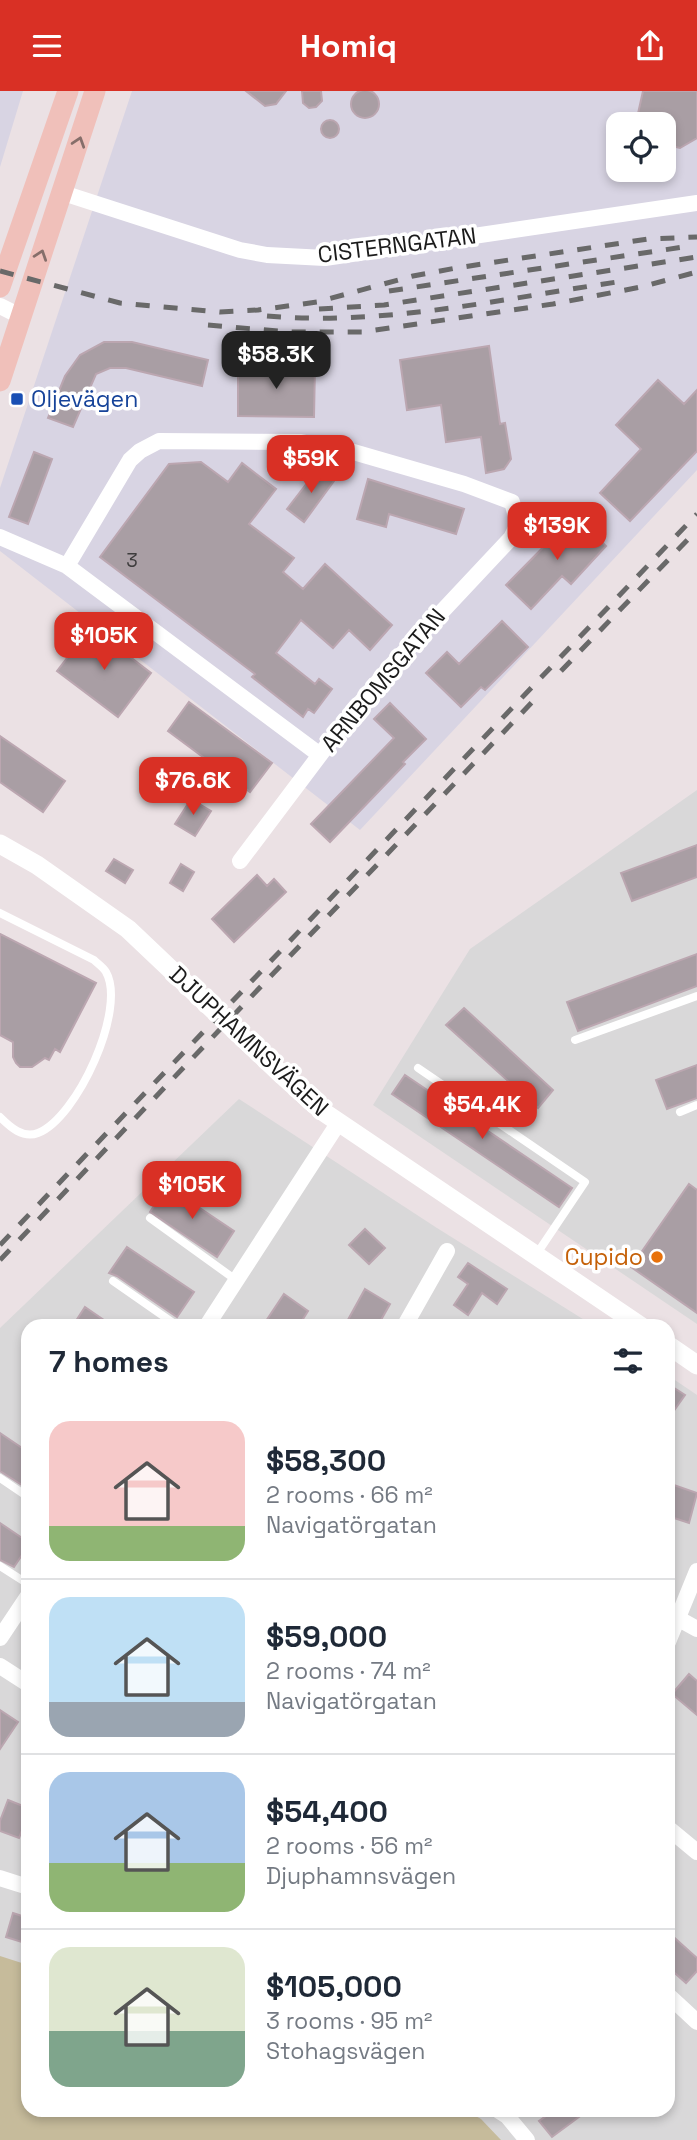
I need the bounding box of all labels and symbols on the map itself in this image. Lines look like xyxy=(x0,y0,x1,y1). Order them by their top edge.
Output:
one-way arrow xyxy=(71,136,85,149)
street label: CISTERNGATAN xyxy=(316,220,478,270)
one-way arrow xyxy=(33,249,47,261)
pin: $58.3K xyxy=(219,331,333,391)
place label: Oljevägen xyxy=(31,384,138,414)
marker: Oljevägen xyxy=(9,391,25,407)
pin: $59K xyxy=(270,435,352,495)
pin: $139K xyxy=(508,503,606,562)
house number: 3 xyxy=(126,548,138,573)
street label: ARNBOMSGATAN xyxy=(314,602,452,758)
pin: $105K xyxy=(55,613,153,672)
pin: $76.6K xyxy=(136,757,250,817)
street label: DJUPHAMNSVÄGEN xyxy=(163,959,335,1123)
pin: $54.4K xyxy=(425,1081,539,1141)
pin: $105K xyxy=(143,1161,241,1221)
place label: Cupido xyxy=(565,1242,643,1272)
marker: Cupido xyxy=(649,1249,665,1265)

